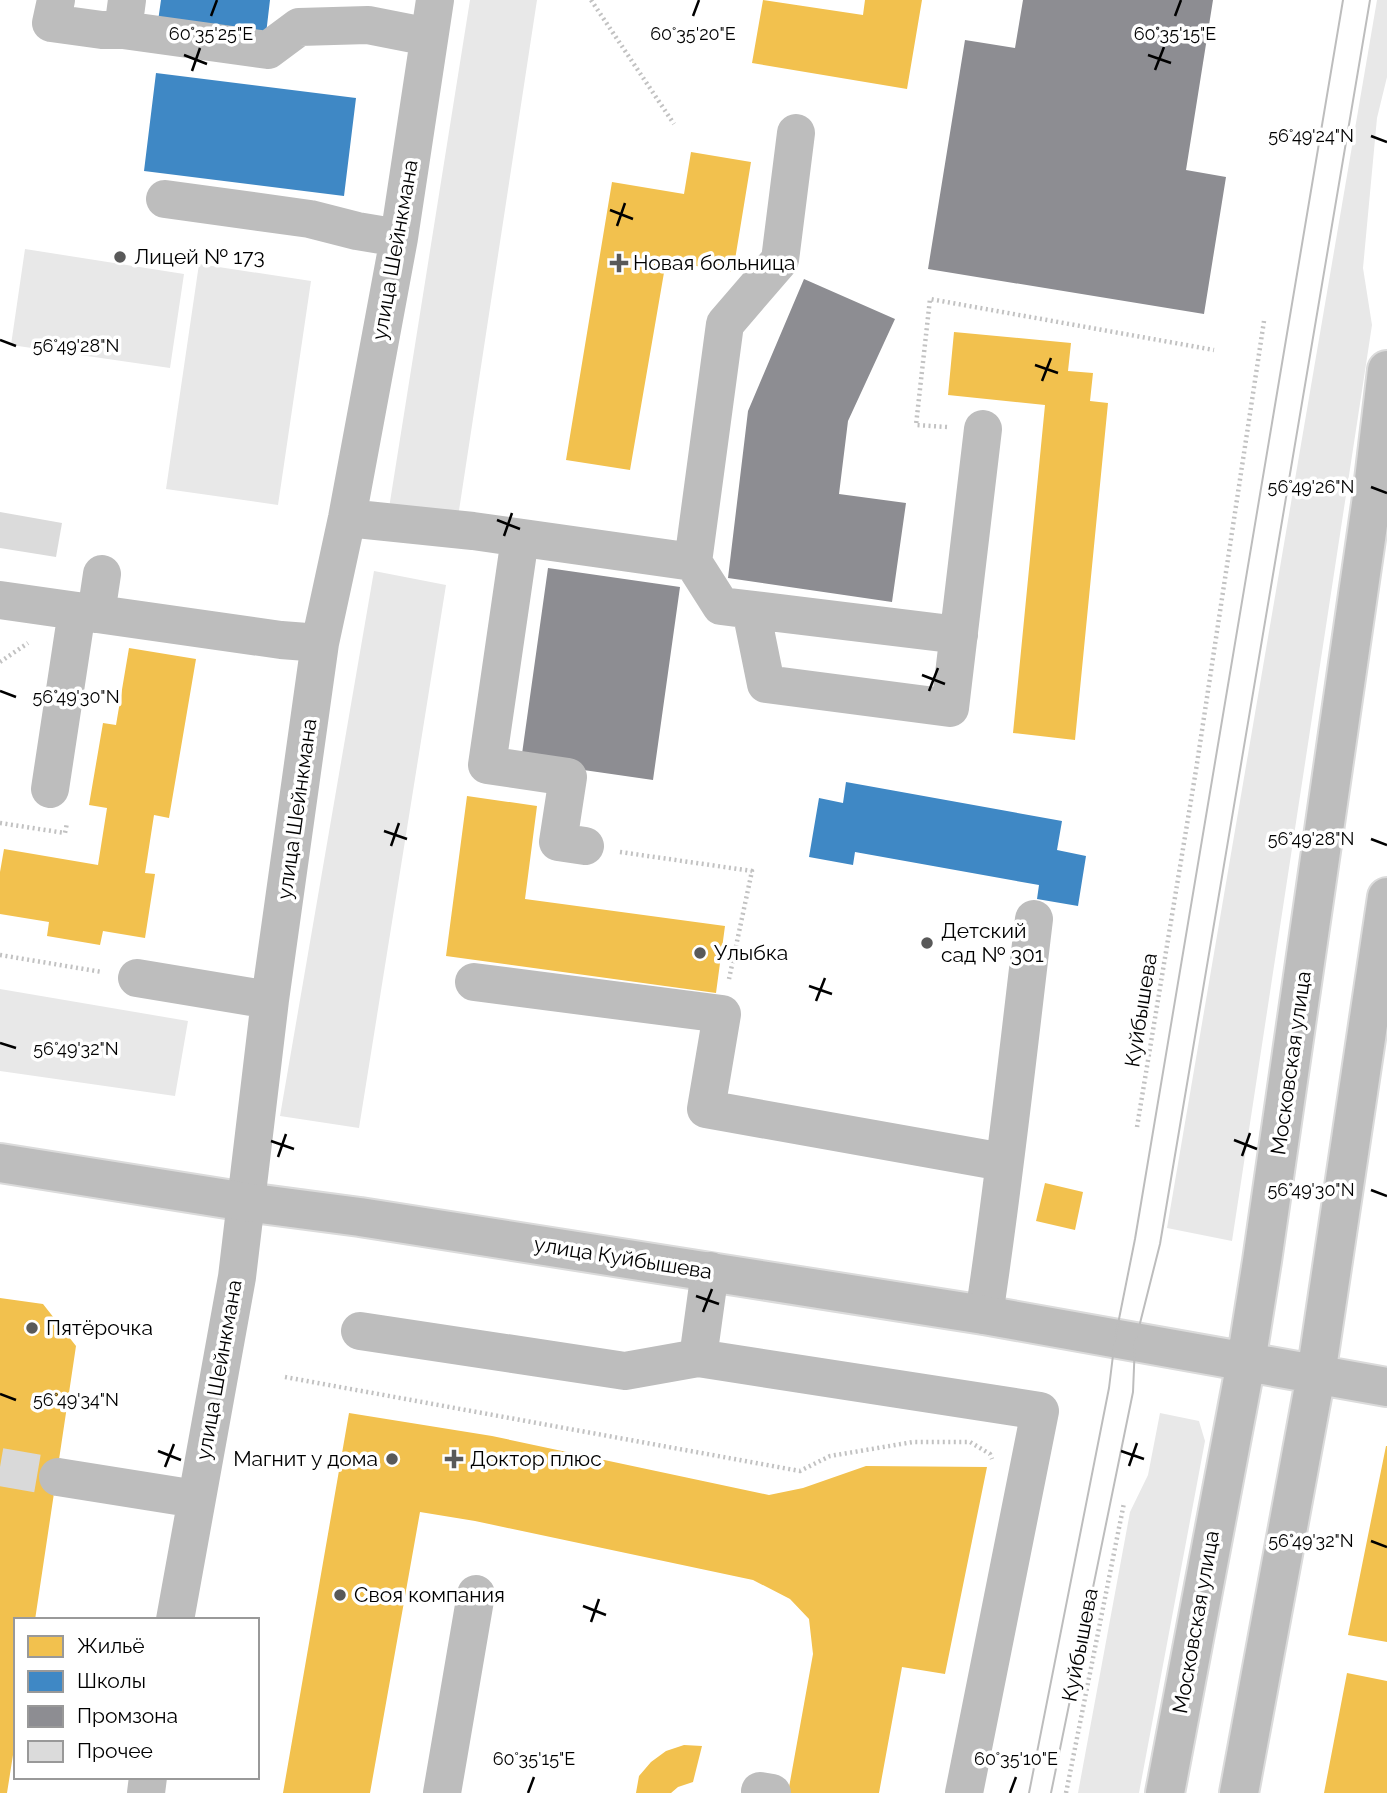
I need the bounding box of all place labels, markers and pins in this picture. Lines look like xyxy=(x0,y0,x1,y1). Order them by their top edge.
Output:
place label: Лицей № 173 xyxy=(134,244,265,269)
marker: Лицей № 173 xyxy=(112,249,128,265)
place label: Новая больница xyxy=(633,250,796,275)
marker: Новая больница xyxy=(611,255,627,271)
place label: Детский сад № 301 xyxy=(941,918,1044,967)
marker: Детский сад № 301 xyxy=(919,935,935,951)
place label: Улыбка xyxy=(714,940,788,965)
marker: Улыбка xyxy=(692,945,708,961)
place label: Пятёрочка xyxy=(46,1315,153,1340)
marker: Пятёрочка xyxy=(24,1320,40,1336)
place label: Магнит у дома xyxy=(233,1446,378,1471)
place label: Доктор плюс xyxy=(470,1446,602,1471)
marker: Доктор плюс xyxy=(444,1449,464,1469)
marker: Магнит у дома xyxy=(384,1451,400,1467)
place label: Своя компания xyxy=(354,1582,505,1607)
marker: Своя компания xyxy=(332,1587,348,1603)

